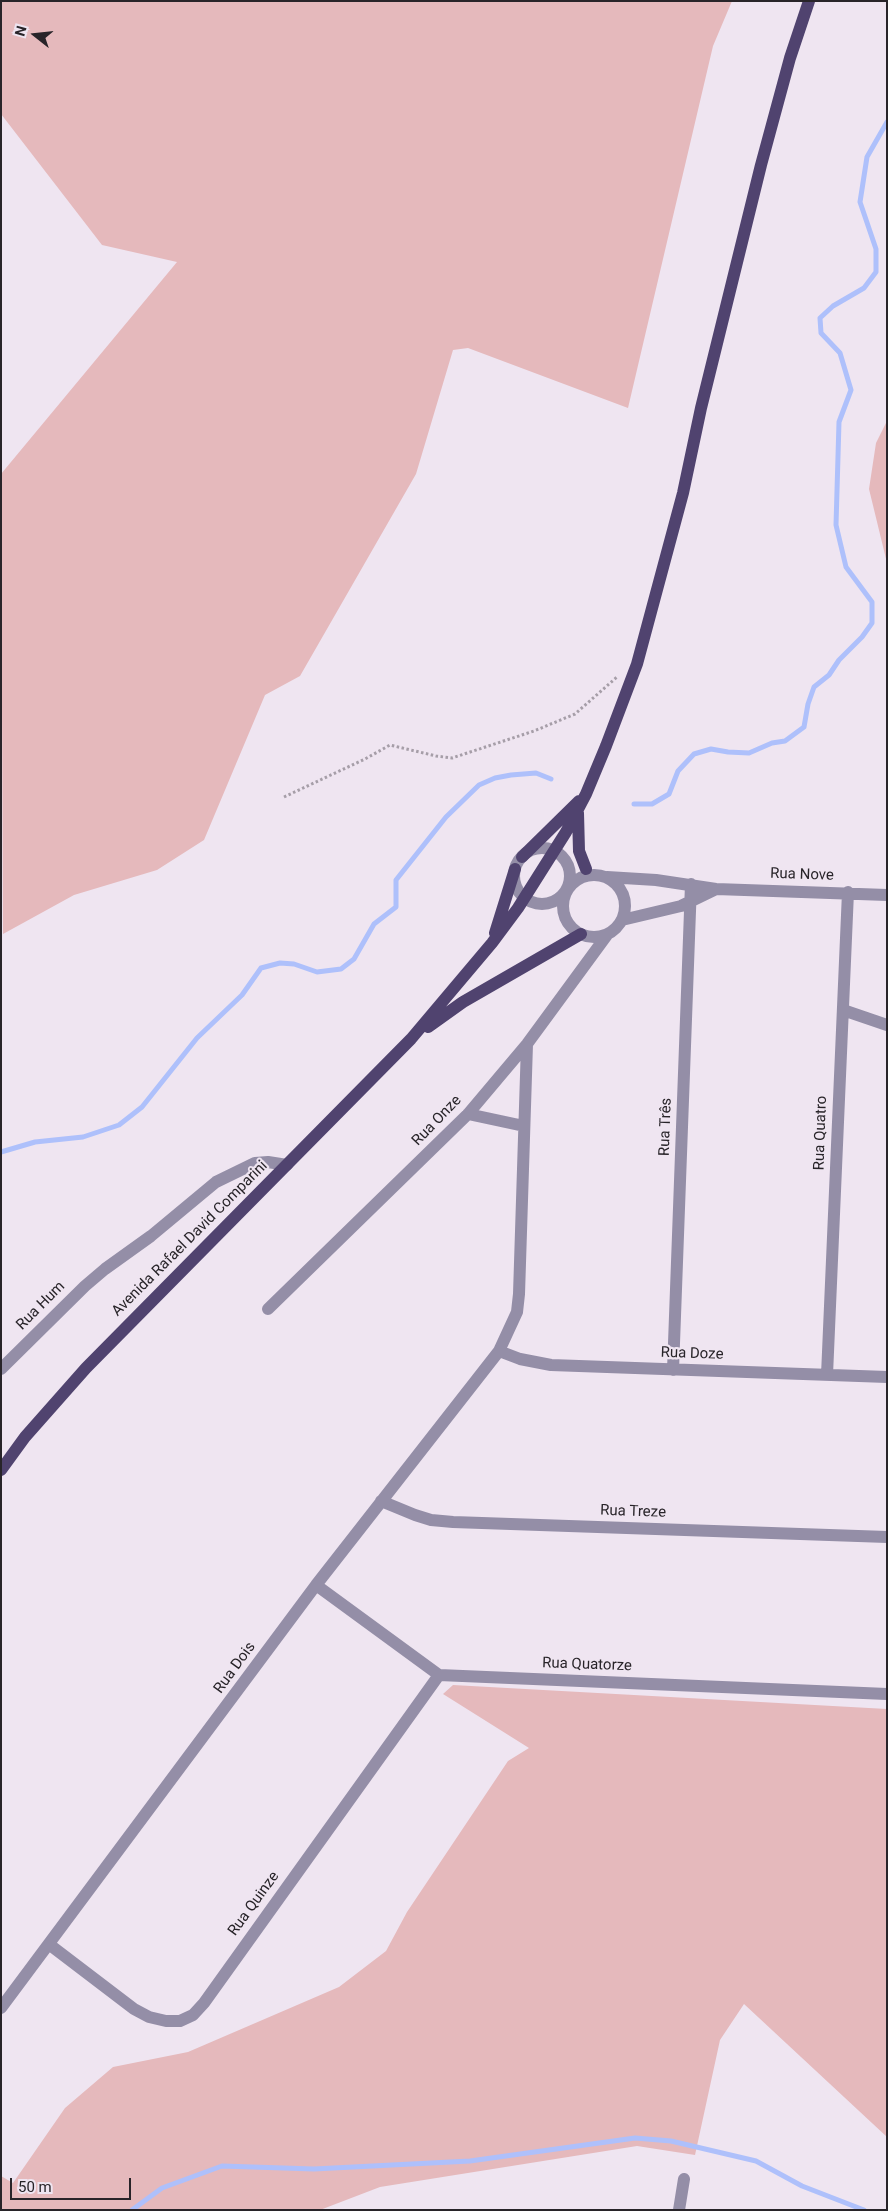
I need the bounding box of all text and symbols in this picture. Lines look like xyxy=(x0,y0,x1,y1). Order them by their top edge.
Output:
north arrow xyxy=(10,10,60,60)
text: N xyxy=(12,24,30,38)
street label: Rua Nove xyxy=(770,865,834,885)
street label: Rua Onze xyxy=(409,1092,465,1150)
street label: Rua Quatro xyxy=(811,1095,831,1171)
street label: Rua Três xyxy=(656,1097,676,1157)
street label: Avenida Rafael David Comparini xyxy=(108,1157,272,1321)
street label: Rua Hum xyxy=(13,1278,69,1334)
street label: Rua Doze xyxy=(660,1344,724,1364)
street label: Rua Treze xyxy=(600,1502,666,1522)
street label: Rua Dois xyxy=(210,1639,260,1697)
street label: Rua Quatorze xyxy=(542,1654,632,1676)
street label: Rua Quinze xyxy=(225,1868,283,1940)
scale bar xyxy=(12,2168,134,2200)
text: 50 m xyxy=(18,2178,52,2196)

